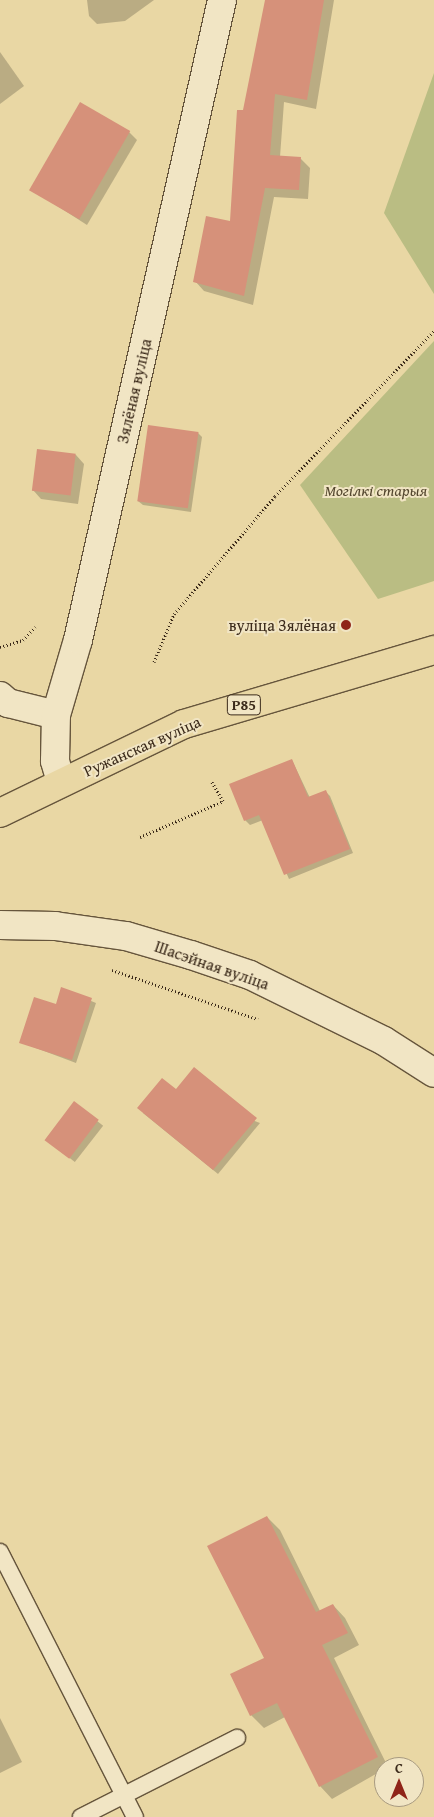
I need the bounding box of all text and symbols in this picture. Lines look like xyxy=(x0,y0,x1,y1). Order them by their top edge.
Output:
street label: Зялёная вуліца xyxy=(113,337,155,445)
park label: Могілкі старыя xyxy=(325,480,427,500)
place label: вуліца Зялёная xyxy=(229,615,336,635)
marker: вуліца Зялёная xyxy=(340,619,352,631)
road number: Р85 xyxy=(226,692,262,718)
street label: Ружанская вуліца xyxy=(81,712,203,780)
street label: Шасэйная вуліца xyxy=(152,936,272,994)
north arrow xyxy=(374,1757,424,1807)
text: С xyxy=(395,1758,403,1778)

